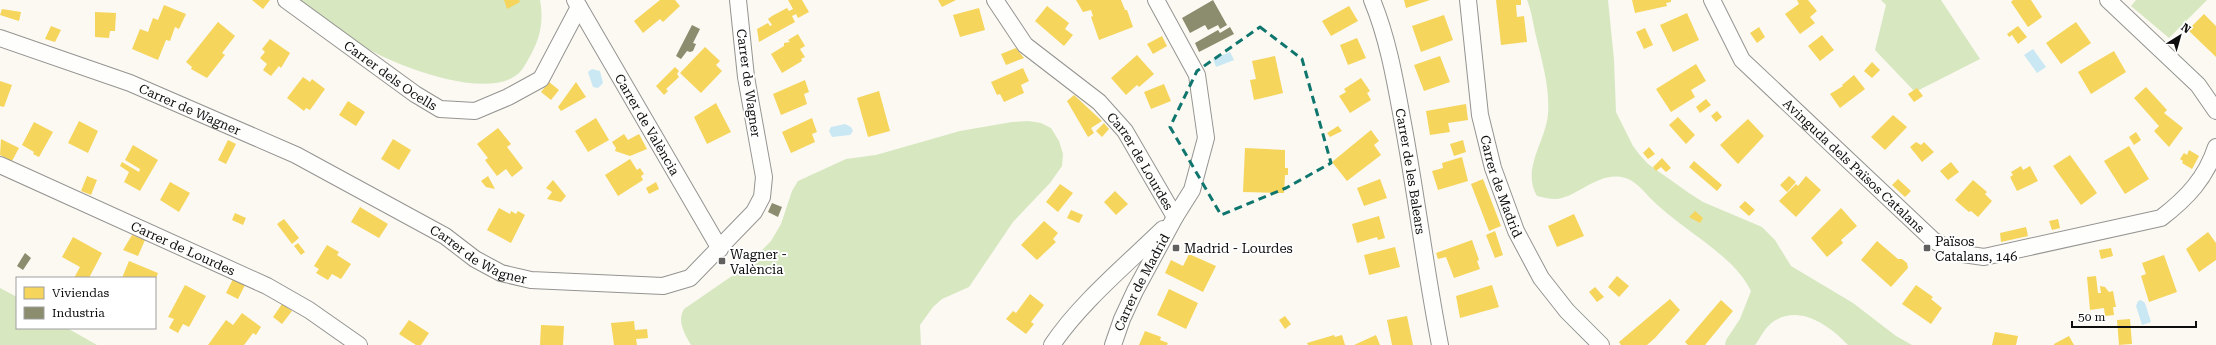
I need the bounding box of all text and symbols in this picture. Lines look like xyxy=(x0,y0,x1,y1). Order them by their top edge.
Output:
north arrow xyxy=(2160,16,2200,56)
text: N xyxy=(2178,21,2193,36)
street label: Carrer de Wagner xyxy=(733,28,764,139)
street label: Carrer dels Ocells xyxy=(341,38,440,114)
street label: Carrer de València xyxy=(612,71,682,178)
street label: Carrer de Wagner xyxy=(137,81,244,138)
street label: Avinguda dels Països Catalans xyxy=(1780,96,1927,236)
street label: Carrer de les Balears xyxy=(1392,107,1428,235)
street label: Carrer de Lourdes xyxy=(1104,109,1176,213)
street label: Carrer de Madrid xyxy=(1477,134,1525,241)
street label: Carrer de Lourdes xyxy=(128,218,237,278)
street label: Carrer de Wagner xyxy=(427,222,529,287)
street label: Carrer de Madrid xyxy=(1111,231,1173,333)
place label: Països Catalans, 146 xyxy=(1935,234,2017,264)
place label: Madrid - Lourdes xyxy=(1184,241,1293,256)
marker: Madrid - Lourdes xyxy=(1171,243,1181,253)
marker: Països Catalans, 146 xyxy=(1922,243,1932,253)
place label: Wagner - València xyxy=(730,247,787,277)
marker: Wagner - València xyxy=(717,256,727,266)
legend xyxy=(16,277,156,329)
text: Viviendas xyxy=(52,286,110,300)
scale bar xyxy=(2072,303,2196,329)
text: Industria xyxy=(52,306,105,320)
text: 50 m xyxy=(2078,310,2105,324)

